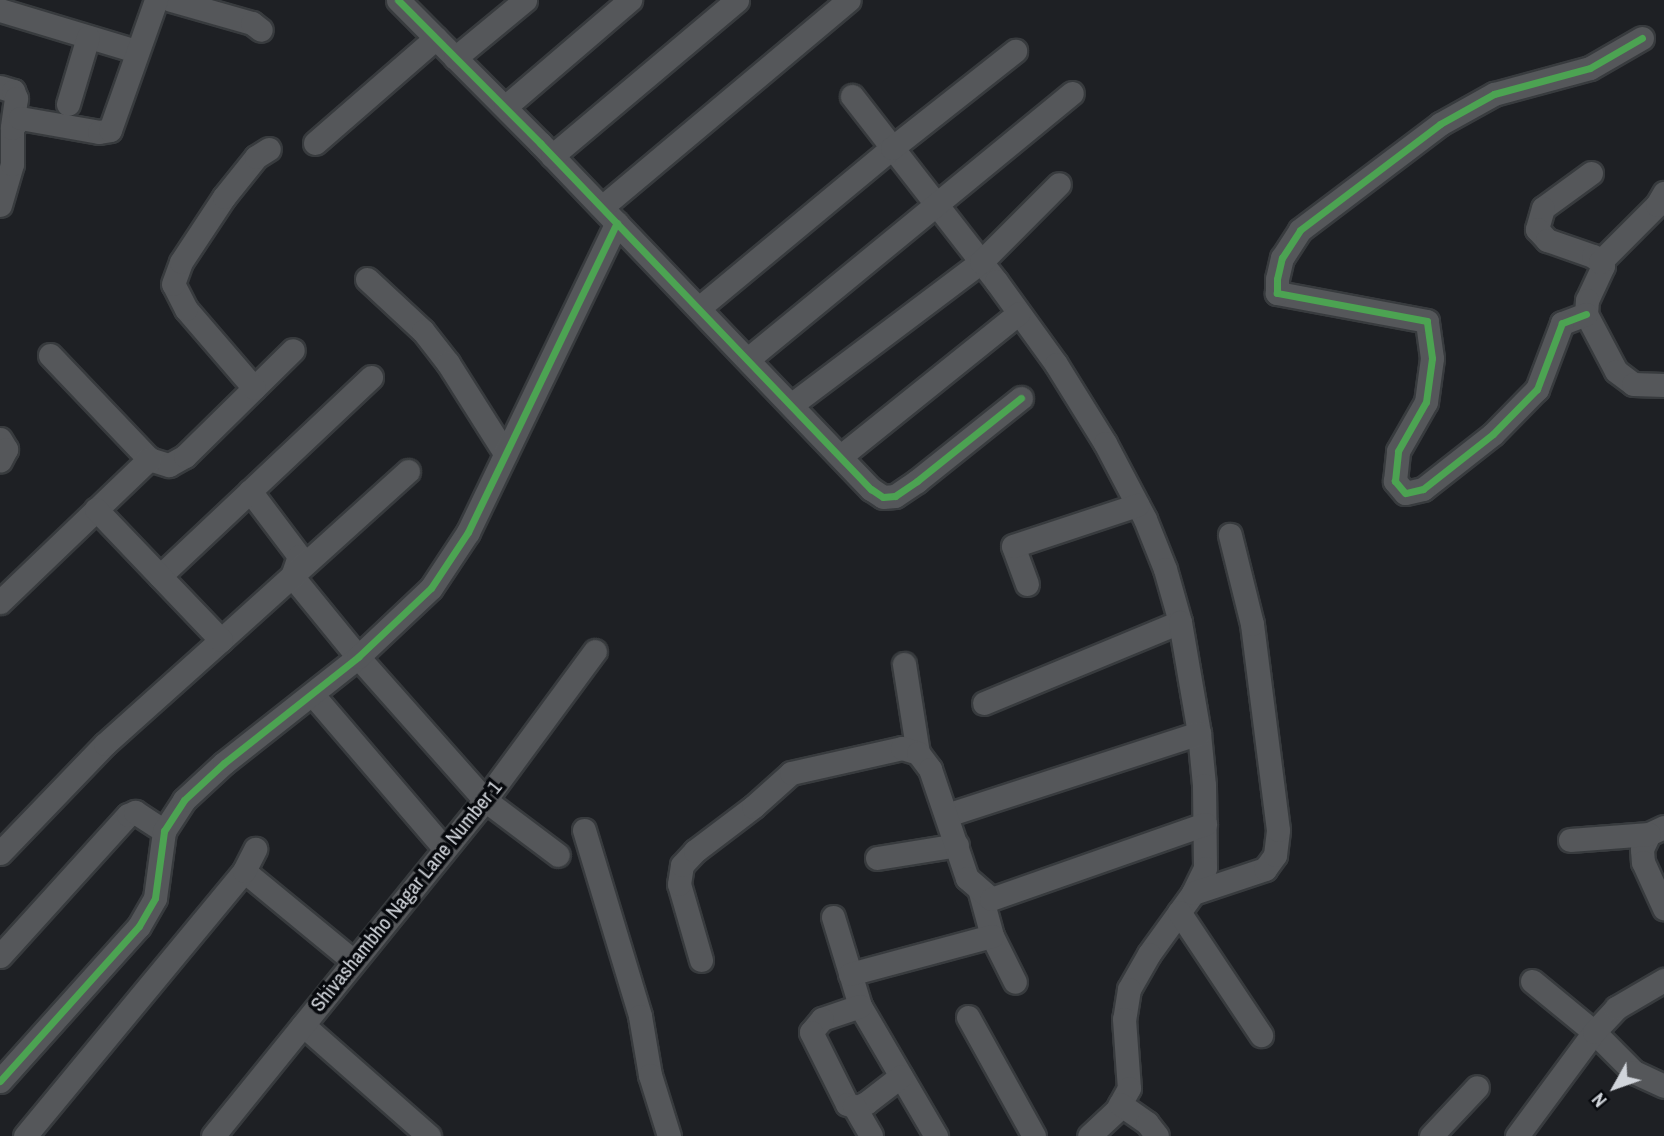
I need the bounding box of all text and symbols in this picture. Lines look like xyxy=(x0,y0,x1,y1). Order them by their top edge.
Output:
street label: Shivashambho Nagar Lane Number 1 xyxy=(305,775,507,1017)
north arrow xyxy=(1580,1052,1650,1122)
text: N xyxy=(1585,1088,1612,1113)

